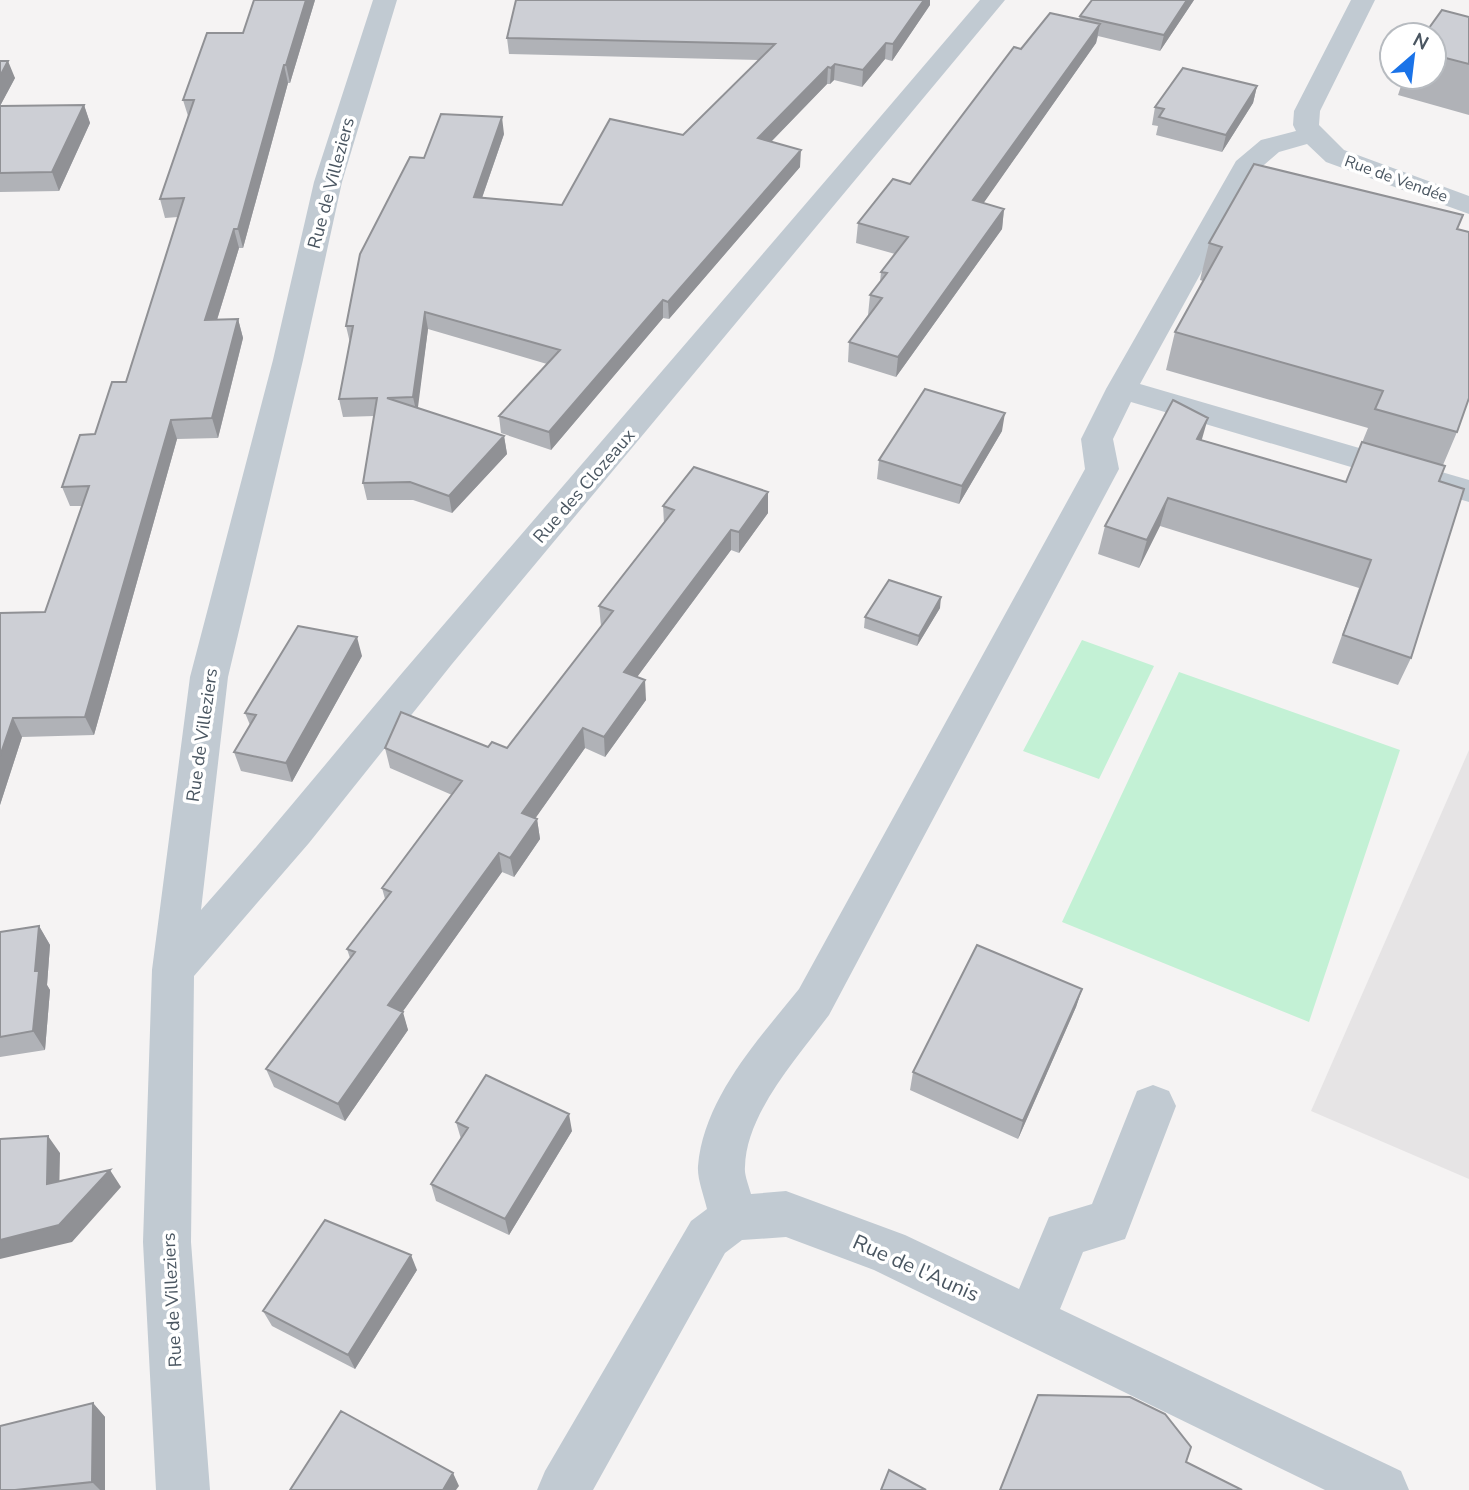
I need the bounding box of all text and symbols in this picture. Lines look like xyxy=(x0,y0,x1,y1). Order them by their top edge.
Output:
north arrow xyxy=(1378,21,1448,91)
text: N xyxy=(1408,27,1433,57)
street label: Rue de Villeziers xyxy=(302,115,360,251)
street label: Rue de Vendée xyxy=(1341,150,1451,208)
street label: Rue des Clozeaux xyxy=(528,423,641,548)
street label: Rue de Villeziers xyxy=(181,667,223,803)
street label: Rue de l'Aunis xyxy=(849,1228,983,1308)
street label: Rue de Villeziers xyxy=(156,1232,188,1368)

